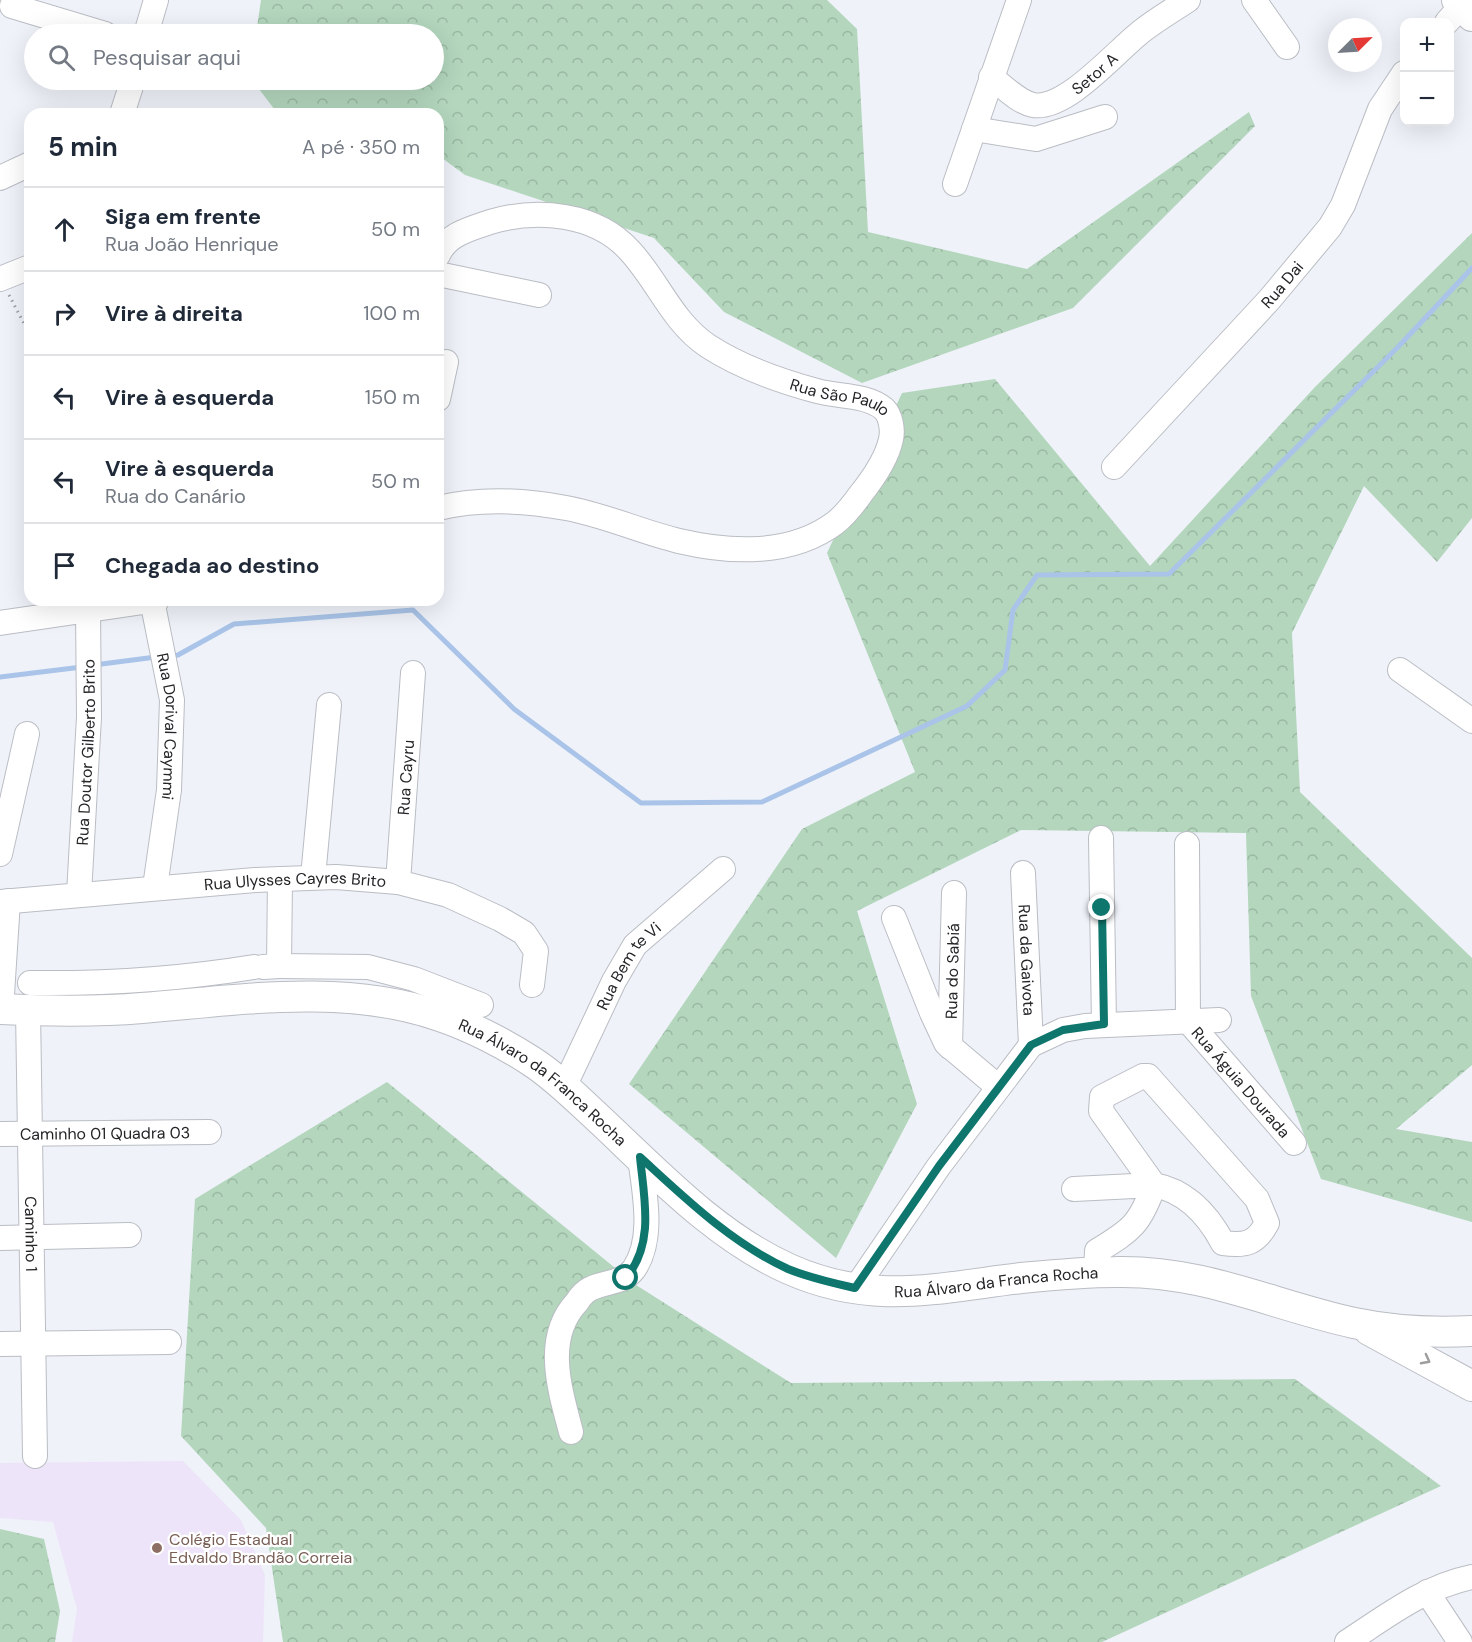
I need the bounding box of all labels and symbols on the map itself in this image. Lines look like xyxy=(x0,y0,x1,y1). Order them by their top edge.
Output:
north arrow xyxy=(1328,18,1382,72)
street label: Setor A xyxy=(1067,48,1123,100)
street label: Rua Dai xyxy=(1257,257,1308,313)
street label: Rua São Paulo xyxy=(787,374,895,420)
street label: Rua Dorival Caymmi xyxy=(152,651,183,801)
street label: Rua Doutor Gilberto Brito xyxy=(72,659,100,846)
street label: Rua Cayru xyxy=(393,739,419,816)
street label: Rua Ulysses Cayres Brito xyxy=(203,867,387,895)
route end xyxy=(1088,894,1114,920)
street label: Rua da Gaivota xyxy=(1013,904,1040,1016)
street label: Rua Bem te Vi xyxy=(592,917,665,1013)
street label: Rua do Sabiá xyxy=(941,923,964,1019)
street label: Rua Álvaro da Franca Rocha xyxy=(455,1014,631,1151)
street label: Rua Águia Dourada xyxy=(1187,1023,1295,1142)
street label: Caminho 01 Quadra 03 xyxy=(20,1122,190,1145)
street label: Caminho 1 xyxy=(20,1196,42,1272)
street label: Rua Álvaro da Franca Rocha xyxy=(894,1262,1099,1302)
route start xyxy=(612,1264,638,1290)
one-way arrow xyxy=(1420,1353,1431,1364)
place label: Colégio Estadual Edvaldo Brandão Correia xyxy=(169,1529,352,1568)
marker: Colégio Estadual Edvaldo Brandão Correia xyxy=(150,1541,164,1555)

